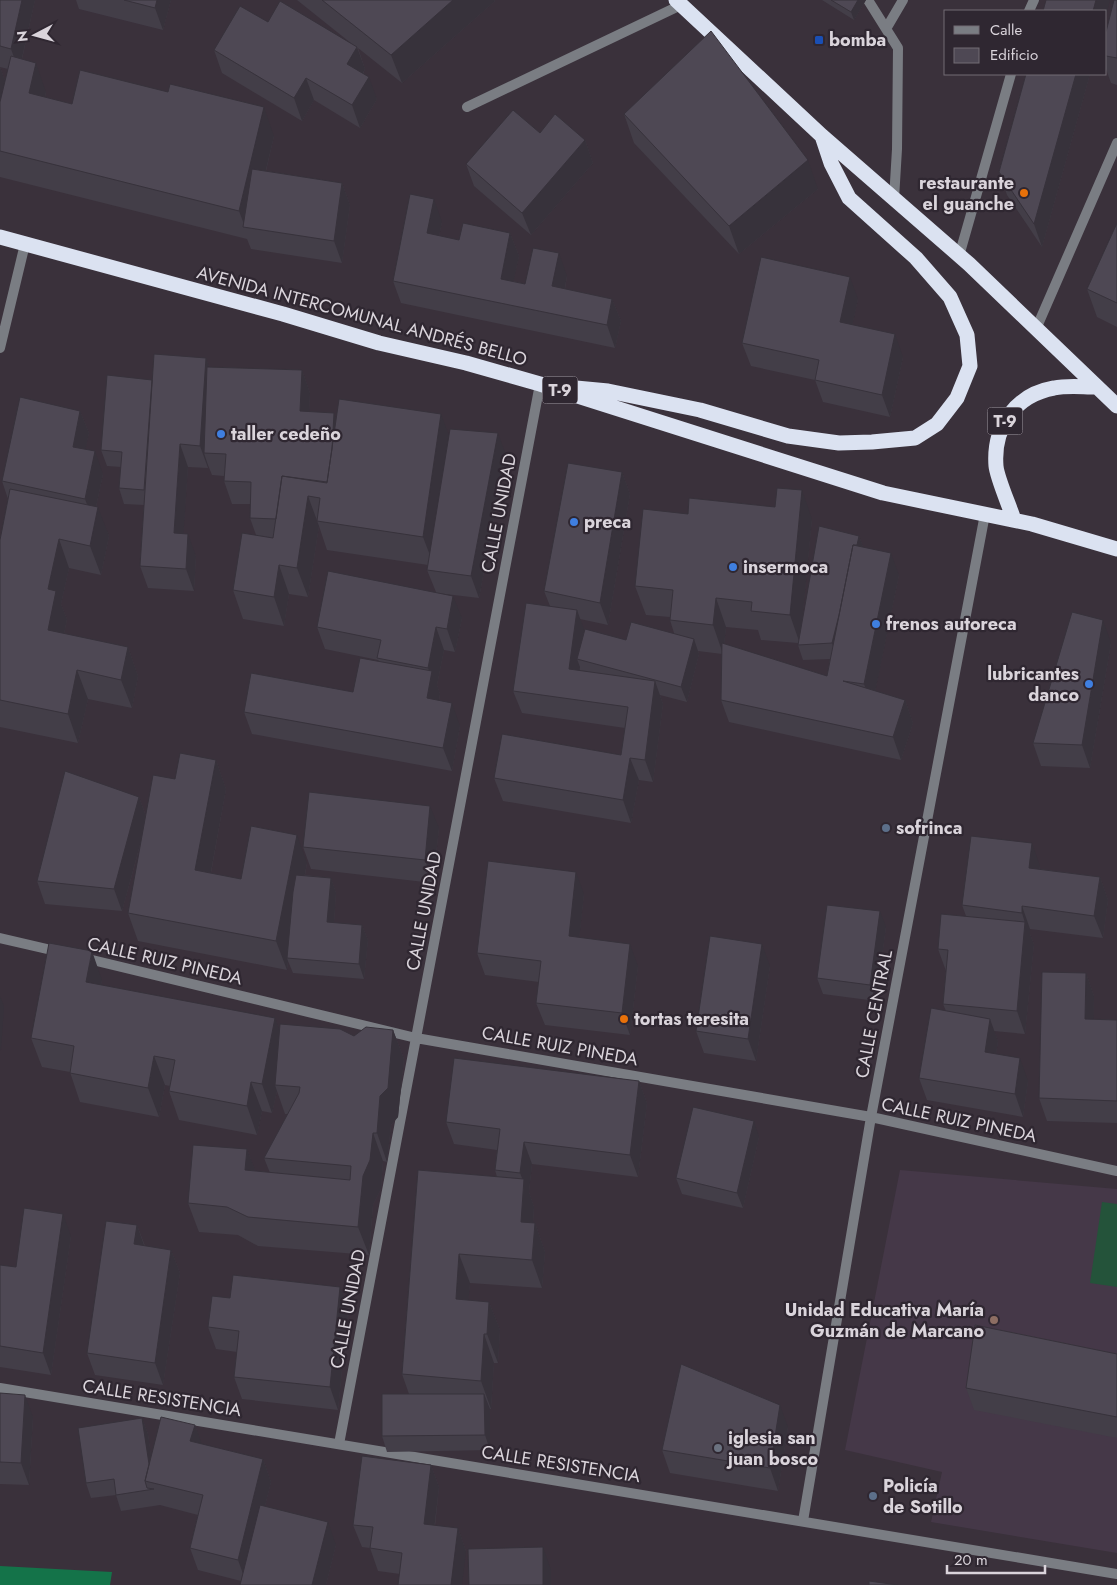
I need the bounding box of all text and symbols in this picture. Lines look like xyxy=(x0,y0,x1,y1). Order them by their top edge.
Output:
north arrow xyxy=(10,10,60,60)
legend xyxy=(944,10,1107,75)
text: Calle xyxy=(990,19,1022,41)
place label: bomba xyxy=(829,27,886,53)
text: N xyxy=(12,30,33,43)
marker: bomba xyxy=(813,34,825,46)
text: Edificio xyxy=(990,44,1038,66)
place label: restaurante el guanche xyxy=(919,170,1014,217)
marker: restaurante el guanche xyxy=(1018,187,1030,199)
street label: AVENIDA INTERCOMUNAL ANDRÉS BELLO xyxy=(194,259,530,373)
road number: T-9 xyxy=(542,376,578,404)
road number: T-9 xyxy=(988,408,1022,434)
place label: taller cedeño xyxy=(231,421,341,447)
marker: taller cedeño xyxy=(215,428,227,440)
street label: CALLE UNIDAD xyxy=(475,451,523,575)
place label: preca xyxy=(584,509,631,535)
marker: preca xyxy=(568,516,580,528)
place label: insermoca xyxy=(743,554,828,580)
marker: insermoca xyxy=(727,561,739,573)
place label: frenos autoreca xyxy=(886,611,1017,637)
marker: frenos autoreca xyxy=(870,618,882,630)
place label: lubricantes danco xyxy=(987,661,1079,708)
marker: lubricantes danco xyxy=(1083,678,1095,690)
place label: sofrinca xyxy=(896,815,962,841)
marker: sofrinca xyxy=(880,822,892,834)
street label: CALLE UNIDAD xyxy=(400,849,448,973)
street label: CALLE RUIZ PINEDA xyxy=(85,931,245,991)
street label: CALLE CENTRAL xyxy=(849,948,899,1080)
place label: tortas teresita xyxy=(634,1006,749,1032)
marker: tortas teresita xyxy=(618,1013,630,1025)
street label: CALLE RUIZ PINEDA xyxy=(480,1019,640,1073)
street label: CALLE RUIZ PINEDA xyxy=(879,1091,1039,1149)
street label: CALLE UNIDAD xyxy=(324,1247,372,1371)
place label: Unidad Educativa María Guzmán de Marcano xyxy=(785,1297,984,1344)
marker: Unidad Educativa María Guzmán de Marcano xyxy=(988,1314,1000,1326)
street label: CALLE RESISTENCIA xyxy=(81,1373,243,1423)
place label: iglesia san juan bosco xyxy=(726,1425,819,1472)
street label: CALLE RESISTENCIA xyxy=(480,1439,642,1489)
marker: iglesia san juan bosco xyxy=(712,1442,724,1454)
place label: Policía de Sotillo xyxy=(883,1473,963,1520)
marker: Policía de Sotillo xyxy=(867,1490,879,1502)
scale bar xyxy=(947,1542,1044,1574)
text: 20 m xyxy=(954,1549,988,1571)

